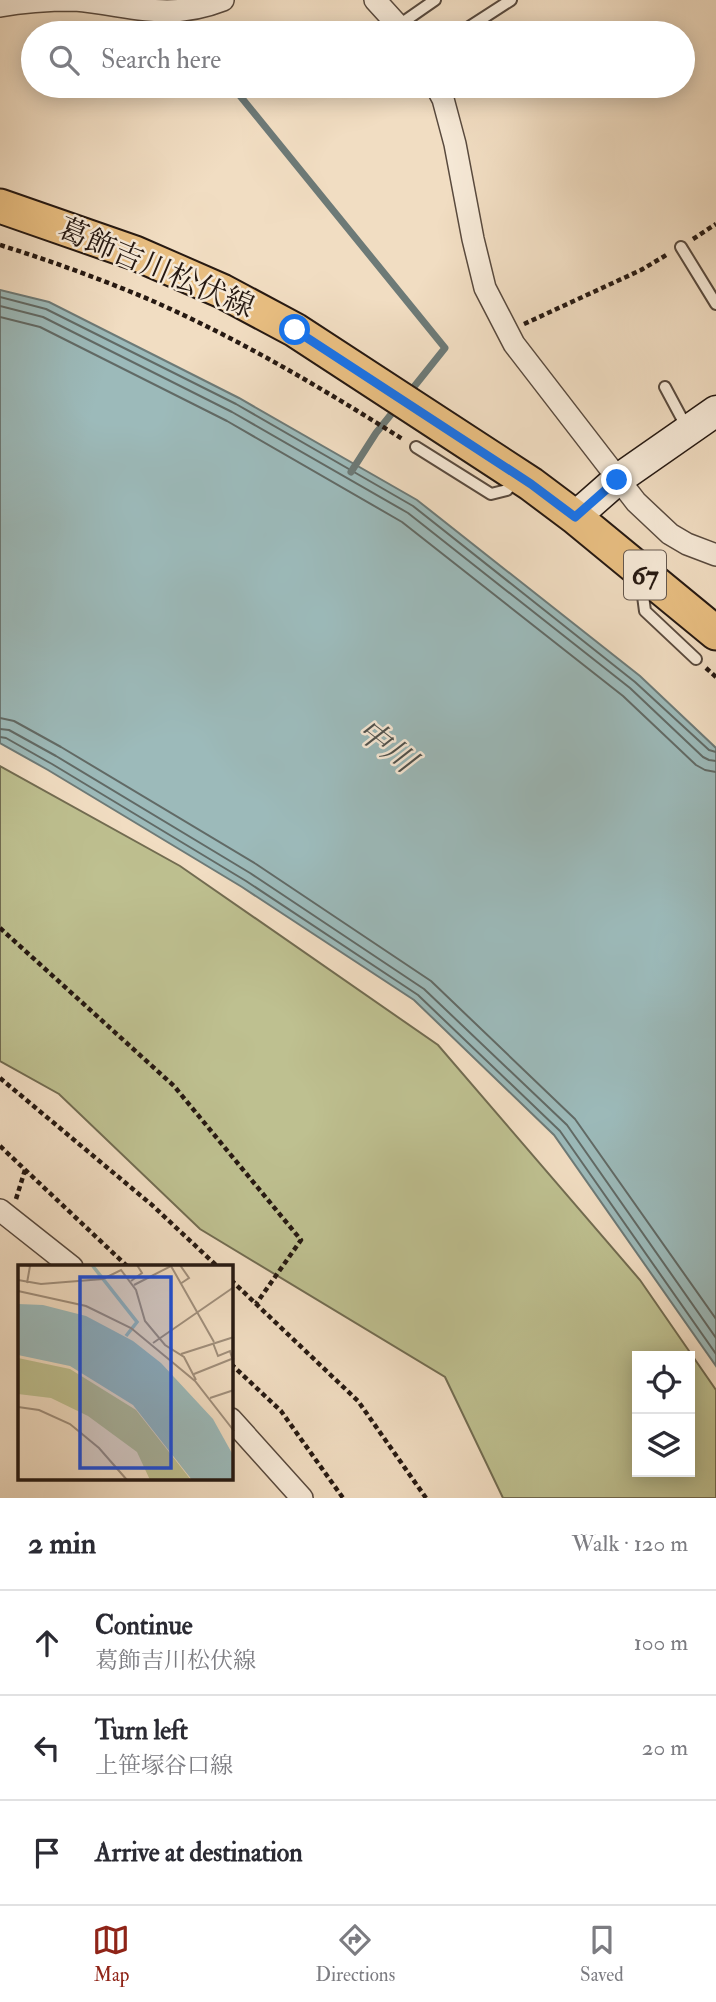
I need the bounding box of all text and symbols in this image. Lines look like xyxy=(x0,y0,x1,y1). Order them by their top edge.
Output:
search box xyxy=(21,21,695,98)
icon: search xyxy=(45,41,83,79)
text: Search here xyxy=(101,44,221,76)
street label: 葛飾吉川松伏線 xyxy=(52,210,260,326)
route start xyxy=(279,314,310,345)
route end xyxy=(601,464,632,495)
road number: 67 xyxy=(624,550,666,600)
water label: 中川 xyxy=(348,711,426,783)
inset map xyxy=(18,1265,233,1480)
map controls xyxy=(632,1351,695,1477)
button: locate xyxy=(632,1351,695,1414)
button: layers xyxy=(632,1414,695,1477)
text: 2 min xyxy=(28,1525,96,1562)
text: Walk · 120 m xyxy=(572,1529,688,1558)
text: Continue xyxy=(95,1610,193,1642)
icon: ahead xyxy=(28,1624,66,1662)
text: 100 m xyxy=(634,1628,688,1657)
text: 葛飾吉川松伏線 xyxy=(95,1646,256,1675)
text: Turn left xyxy=(95,1715,188,1747)
icon: left xyxy=(28,1729,66,1767)
text: 20 m xyxy=(642,1733,688,1762)
text: 上笹塚谷口線 xyxy=(95,1751,233,1780)
icon: arrive xyxy=(28,1834,66,1872)
text: Arrive at destination xyxy=(95,1837,303,1869)
tab: Map xyxy=(92,1921,130,1987)
tab: Directions xyxy=(315,1921,395,1987)
tab: Saved xyxy=(580,1921,624,1987)

